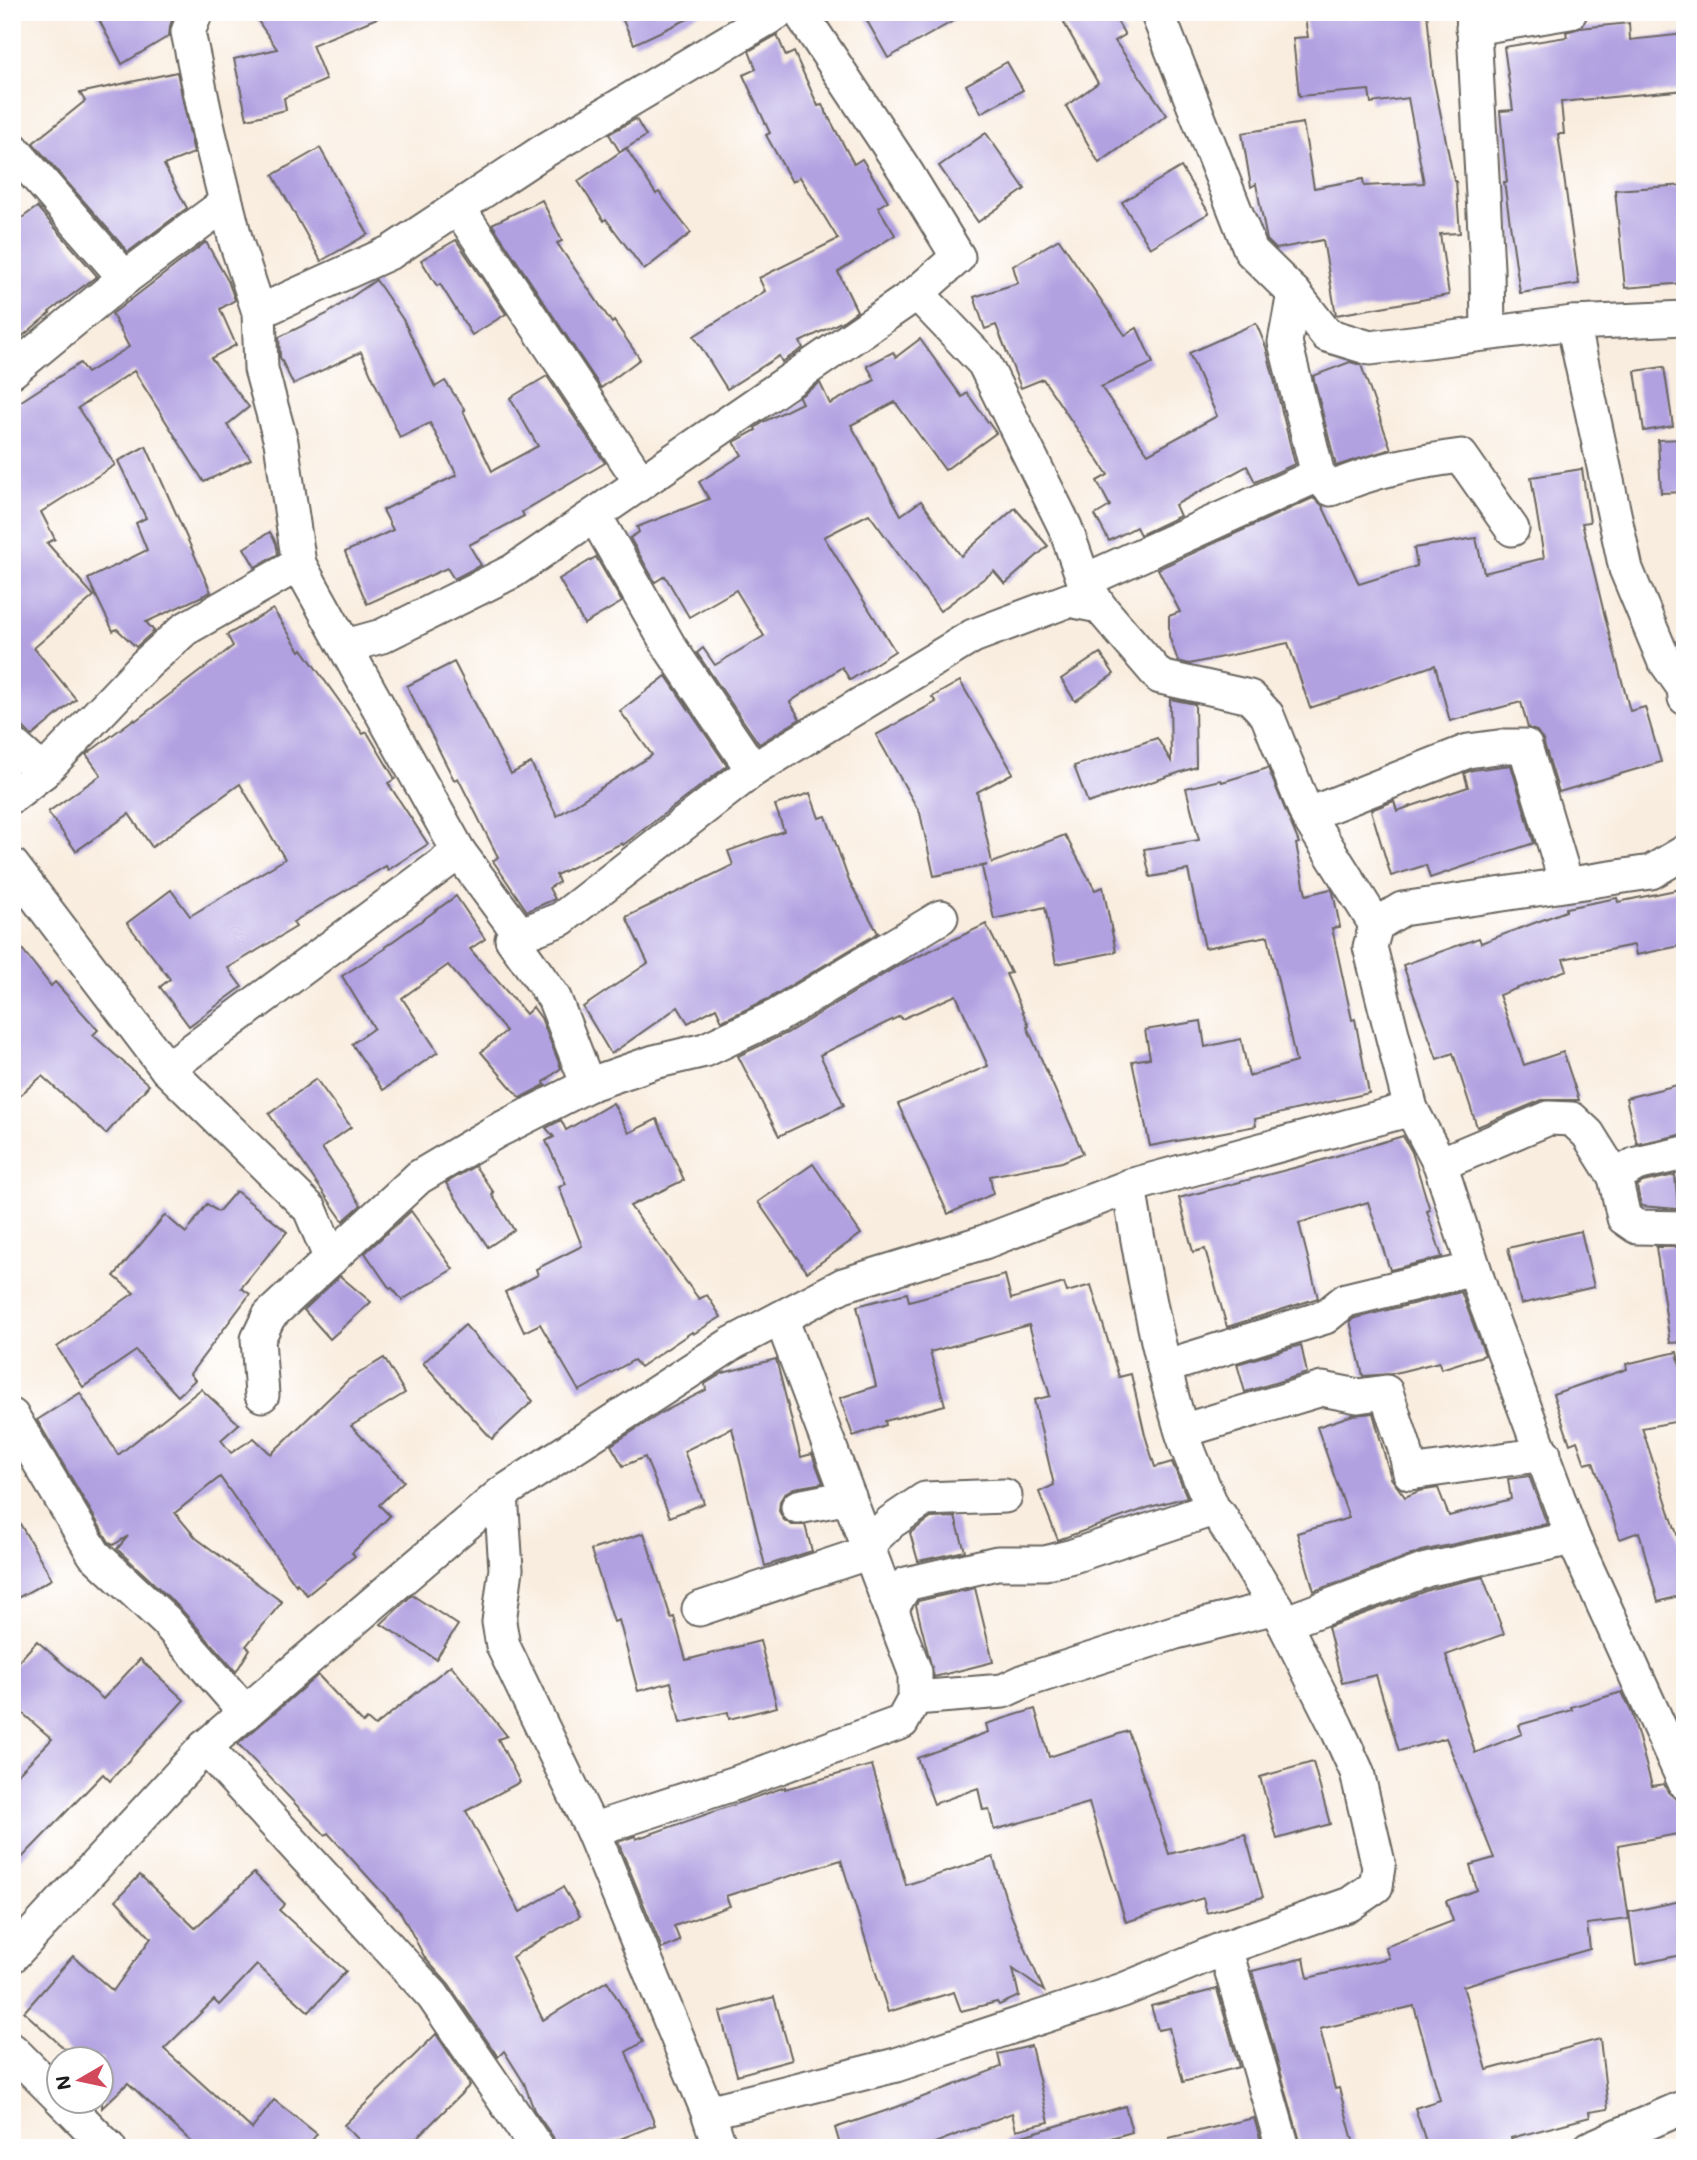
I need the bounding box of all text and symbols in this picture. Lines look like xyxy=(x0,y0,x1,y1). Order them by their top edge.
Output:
north arrow xyxy=(46,2044,116,2114)
text: N xyxy=(49,2074,76,2092)

